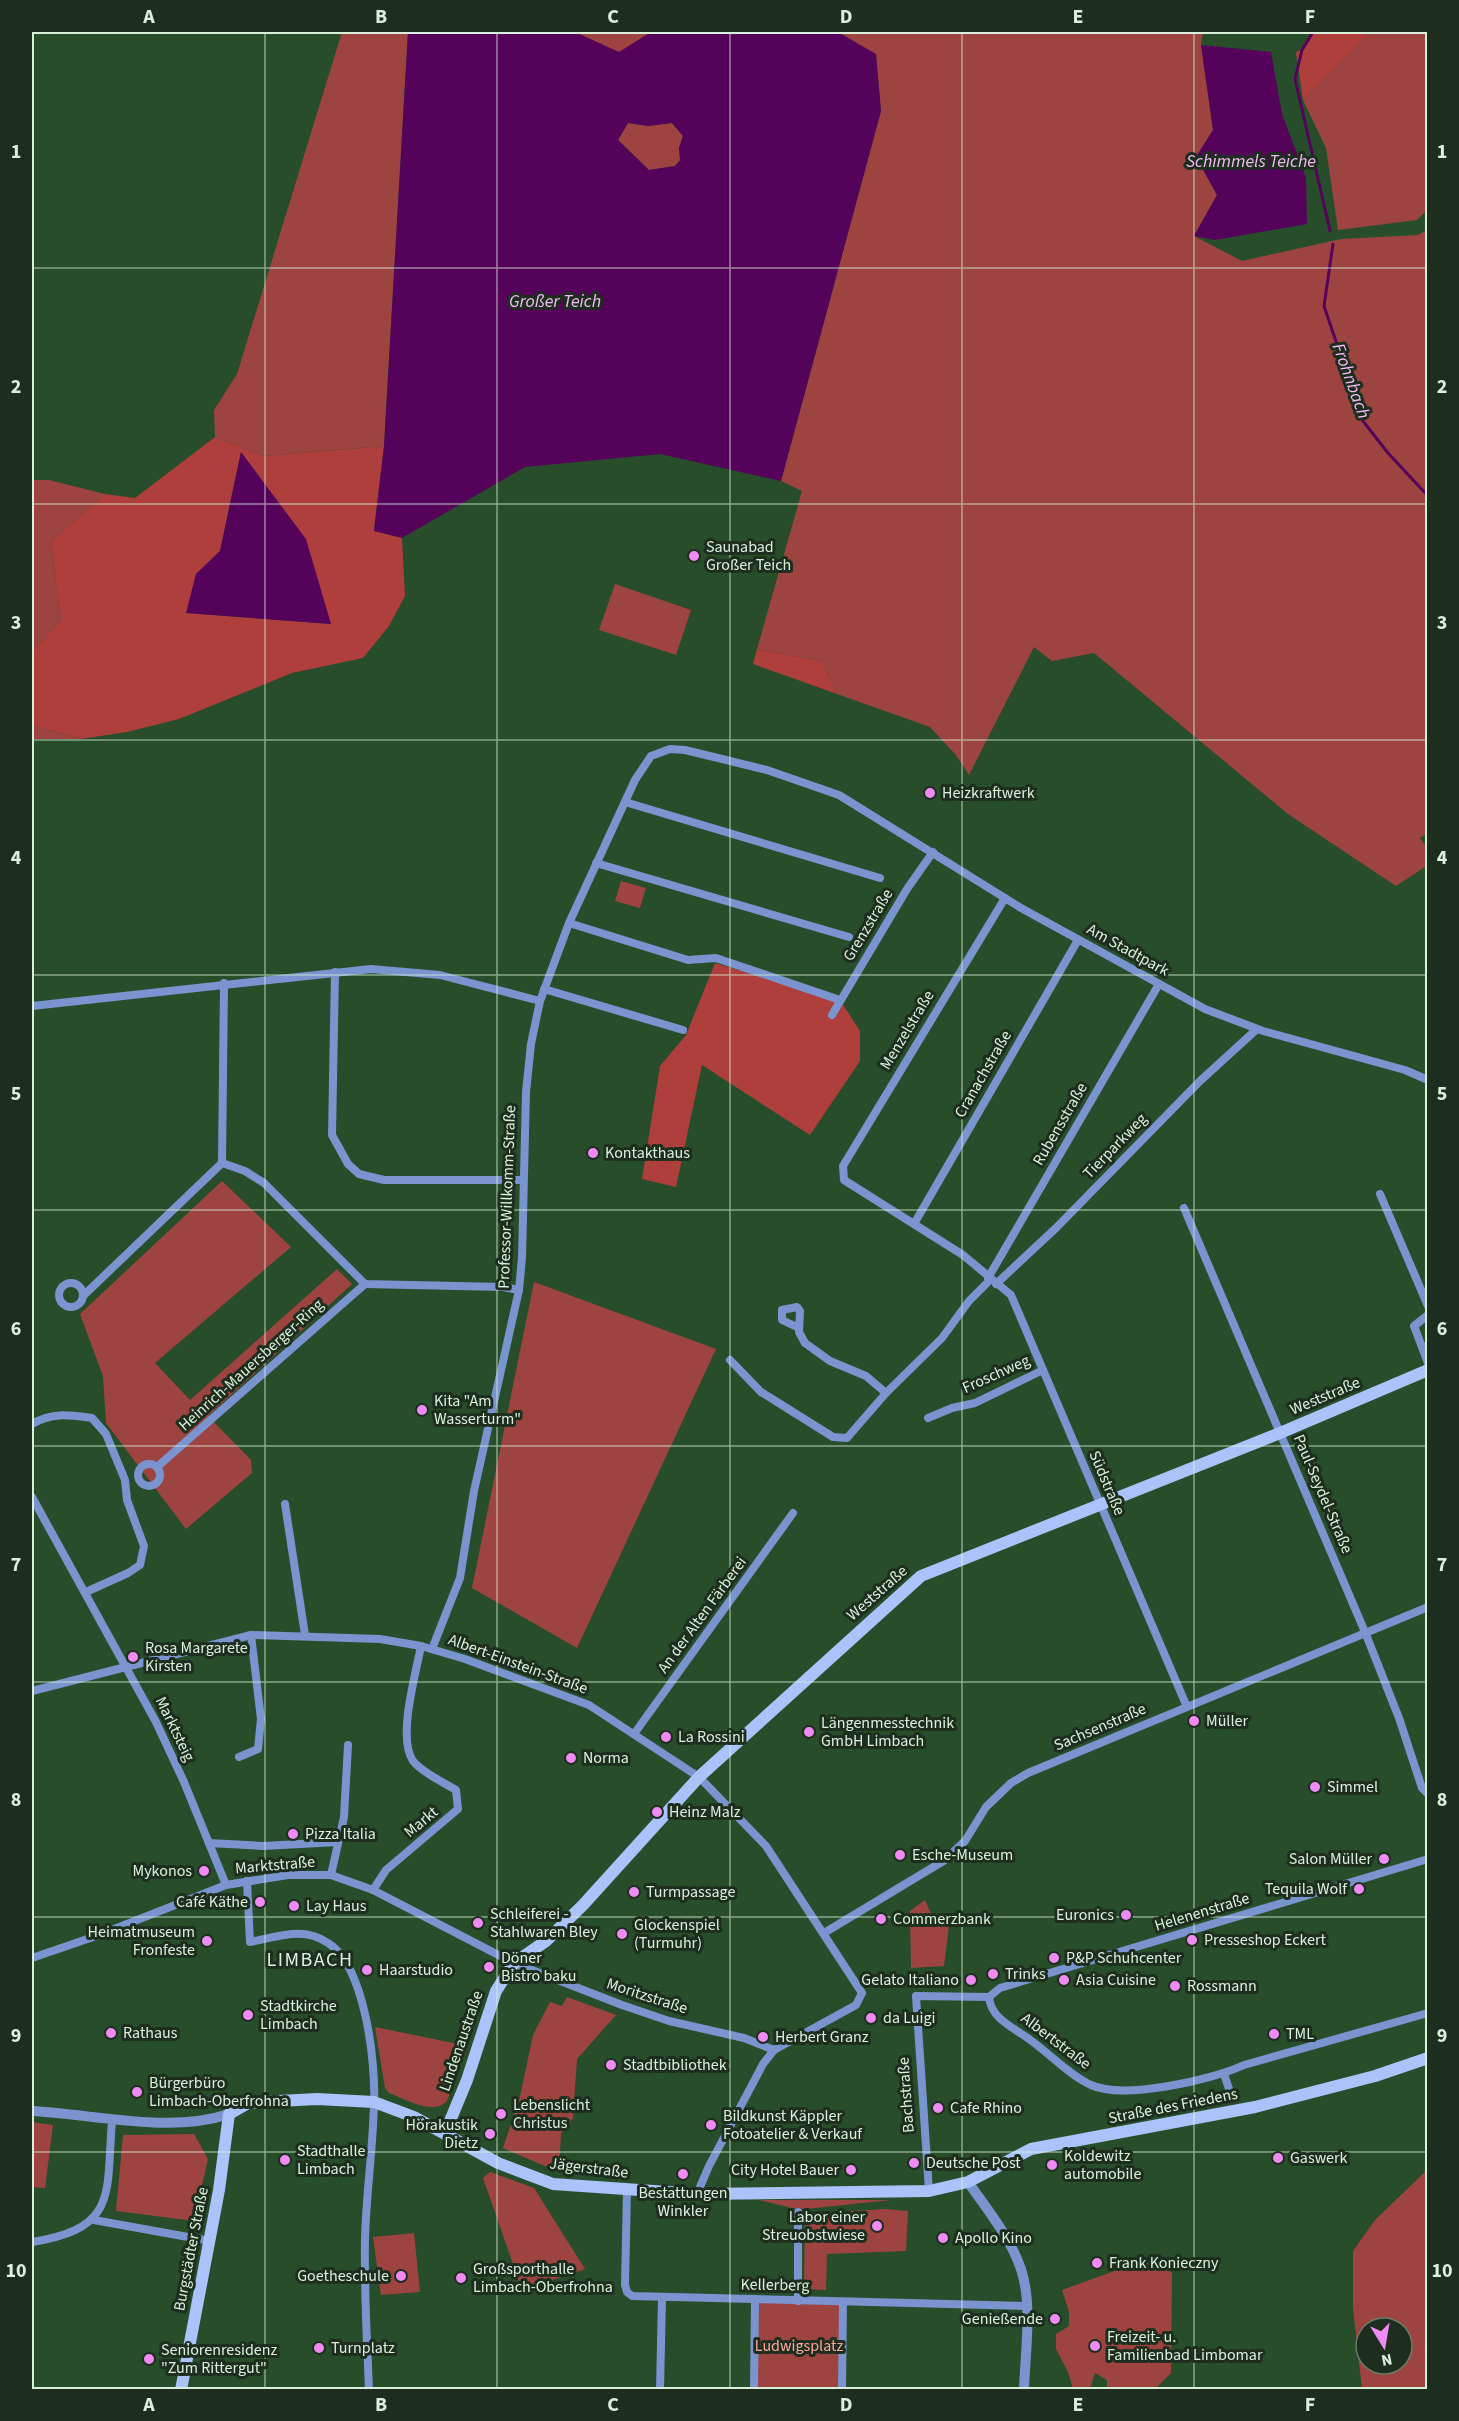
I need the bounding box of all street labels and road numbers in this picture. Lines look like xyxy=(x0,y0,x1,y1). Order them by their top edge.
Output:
street label: Grenzstraße xyxy=(838,885,898,965)
street label: Am Stadtpark xyxy=(1083,918,1173,982)
street label: Menzelstraße xyxy=(875,986,939,1074)
street label: Cranachstraße xyxy=(949,1026,1017,1122)
street label: Rubensstraße xyxy=(1027,1079,1093,1169)
street label: Professor-Willkomm-Straße xyxy=(493,1105,521,1289)
street label: Tierparkweg xyxy=(1078,1108,1152,1184)
street label: Heinrich-Mauersberger-Ring xyxy=(174,1294,328,1436)
street label: Froschweg xyxy=(959,1349,1033,1399)
street label: Weststraße xyxy=(1286,1371,1364,1421)
street label: Paul-Seydel-Straße xyxy=(1288,1431,1358,1557)
street label: Südstraße xyxy=(1084,1447,1130,1519)
street label: An der Alten Färberei xyxy=(652,1552,752,1678)
street label: Weststraße xyxy=(842,1560,912,1626)
street label: Albert-Einstein-Straße xyxy=(445,1629,591,1700)
street label: Marktsteig xyxy=(150,1693,200,1765)
street label: Sachsenstraße xyxy=(1051,1698,1150,1756)
street label: Markt xyxy=(399,1801,443,1843)
street label: Marktstraße xyxy=(234,1851,316,1879)
street label: Helenenstraße xyxy=(1152,1887,1252,1937)
street label: Moritzstraße xyxy=(604,1973,690,2019)
street label: Lindenaustraße xyxy=(434,1988,489,2094)
street label: Albertstraße xyxy=(1016,2007,1096,2075)
street label: Bachstraße xyxy=(892,2056,920,2134)
street label: Straße des Friedens xyxy=(1107,2083,1240,2129)
street label: Jägerstraße xyxy=(548,2152,630,2184)
street label: Burgstädter Straße xyxy=(168,2185,214,2313)
street label: Kellerberg xyxy=(740,2273,810,2297)

